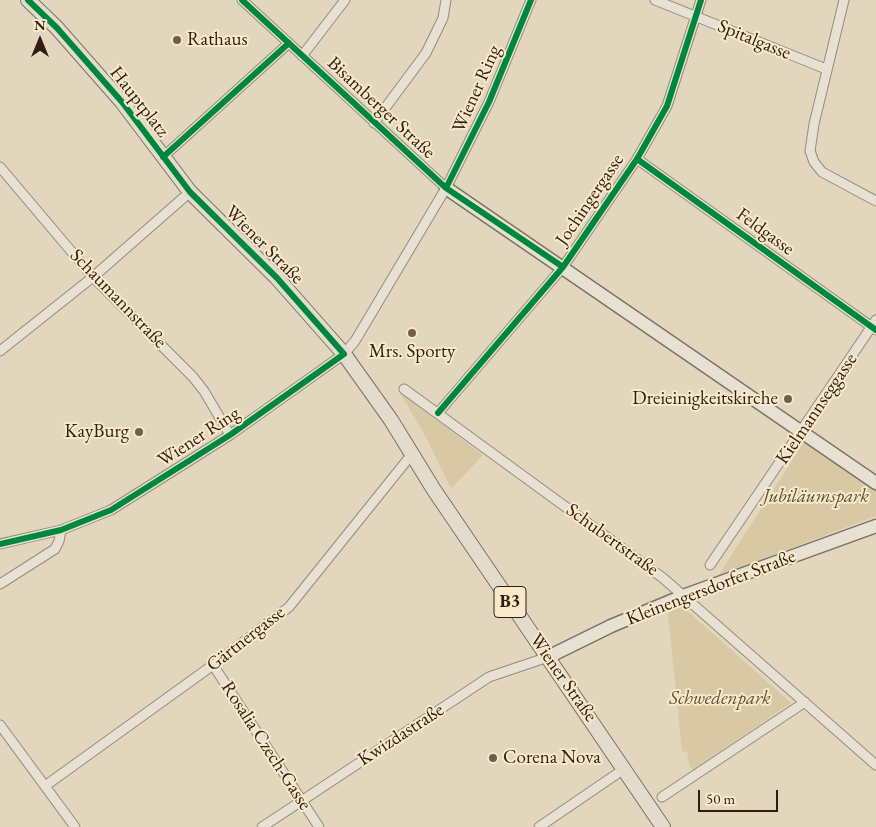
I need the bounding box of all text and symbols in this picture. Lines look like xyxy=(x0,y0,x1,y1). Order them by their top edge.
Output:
north arrow xyxy=(15,15,65,65)
street label: Spitalgasse xyxy=(714,15,794,65)
text: N xyxy=(34,16,46,34)
place label: Rathaus xyxy=(187,29,248,51)
marker: Rathaus xyxy=(171,34,183,46)
street label: Wiener Ring xyxy=(448,42,506,136)
street label: Bisamberger Straße xyxy=(322,52,440,164)
street label: Hauptplatz xyxy=(104,62,174,142)
street label: Jochingergasse xyxy=(551,150,629,250)
street label: Wiener Straße xyxy=(220,201,308,289)
street label: Feldgasse xyxy=(731,203,799,261)
street label: Schaumannstraße xyxy=(65,245,171,353)
marker: Mrs. Sporty xyxy=(406,327,418,339)
place label: Mrs. Sporty xyxy=(369,341,455,363)
street label: Kielmannseggasse xyxy=(771,349,863,469)
place label: Dreieinigkeitskirche xyxy=(632,388,778,410)
marker: Dreieinigkeitskirche xyxy=(782,393,794,405)
street label: Wiener Ring xyxy=(154,402,244,472)
place label: KayBurg xyxy=(65,421,129,443)
marker: KayBurg xyxy=(133,426,145,438)
park label: Jubiläumspark xyxy=(763,486,869,508)
street label: Schubertstraße xyxy=(561,499,663,581)
street label: Kleinengersdorfer Straße xyxy=(623,545,799,631)
road number: B3 xyxy=(494,586,526,618)
street label: Gärtnergasse xyxy=(202,601,290,677)
street label: Wiener Straße xyxy=(524,630,602,726)
street label: Rosalia Czech-Gasse xyxy=(216,677,316,815)
park label: Schwedenpark xyxy=(669,688,771,710)
street label: Kwizdastraße xyxy=(354,699,448,771)
place label: Corena Nova xyxy=(503,747,601,769)
marker: Corena Nova xyxy=(487,752,499,764)
scale bar xyxy=(701,780,781,812)
text: 50 m xyxy=(706,789,735,808)

